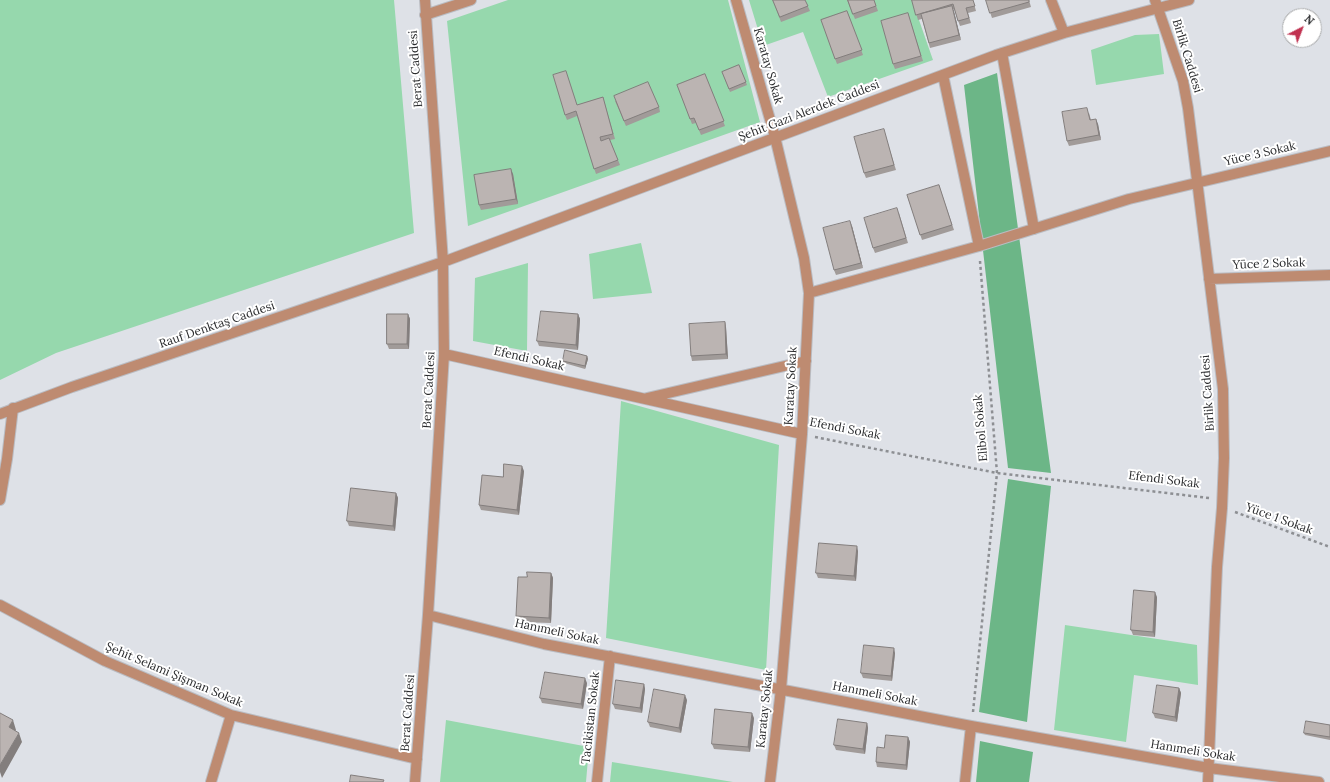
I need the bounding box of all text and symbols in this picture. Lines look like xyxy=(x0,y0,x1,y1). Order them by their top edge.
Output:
north arrow xyxy=(1282,8,1322,48)
text: N xyxy=(1302,12,1317,28)
street label: Birlik Caddesi xyxy=(1169,17,1205,95)
street label: Karatay Sokak xyxy=(750,26,786,106)
street label: Berat Caddesi xyxy=(406,30,426,108)
street label: Şehit Gazi Alerdek Caddesi xyxy=(736,77,882,145)
street label: Yüce 3 Sokak xyxy=(1223,139,1297,169)
street label: Yüce 2 Sokak xyxy=(1232,256,1306,272)
street label: Rauf Denktaş Caddesi xyxy=(157,298,277,352)
street label: Efendi Sokak xyxy=(492,344,566,374)
street label: Karatay Sokak xyxy=(782,346,800,426)
street label: Berat Caddesi xyxy=(420,351,438,429)
street label: Birlik Caddesi xyxy=(1198,354,1218,432)
street label: Elibol Sokak xyxy=(971,394,991,462)
street label: Efendi Sokak xyxy=(808,415,882,443)
street label: Efendi Sokak xyxy=(1127,468,1201,492)
street label: Yüce 1 Sokak xyxy=(1243,500,1315,538)
street label: Hanımeli Sokak xyxy=(513,616,601,648)
street label: Şehit Selami Şişman Sokak xyxy=(103,639,245,711)
street label: Karatay Sokak xyxy=(754,669,776,749)
street label: Tacikistan Sokak xyxy=(579,671,603,765)
street label: Berat Caddesi xyxy=(398,674,418,752)
street label: Hanımeli Sokak xyxy=(831,679,919,709)
street label: Hanımeli Sokak xyxy=(1149,737,1237,765)

